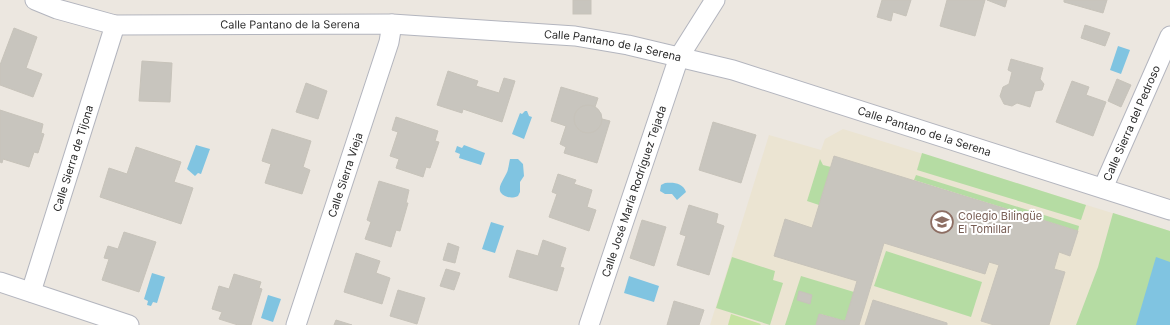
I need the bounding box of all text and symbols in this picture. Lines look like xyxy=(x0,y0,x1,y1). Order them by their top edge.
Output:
street label: Calle Pantano de la Serena xyxy=(220,17,360,32)
street label: Calle Pantano de la Serena xyxy=(543,27,683,64)
street label: Calle Sierra del Pedroso xyxy=(1100,63,1163,183)
street label: Calle Sierra de Tijona xyxy=(50,103,96,214)
street label: Calle Pantano de la Serena xyxy=(856,103,993,159)
street label: Calle José María Rodríguez Tejada xyxy=(599,104,669,279)
street label: Calle Sierra Vieja xyxy=(325,131,366,219)
school or university icon: Colegio Bilingüe El Tomillar xyxy=(929,209,955,235)
place label: Colegio Bilingüe El Tomillar xyxy=(958,209,1042,236)

